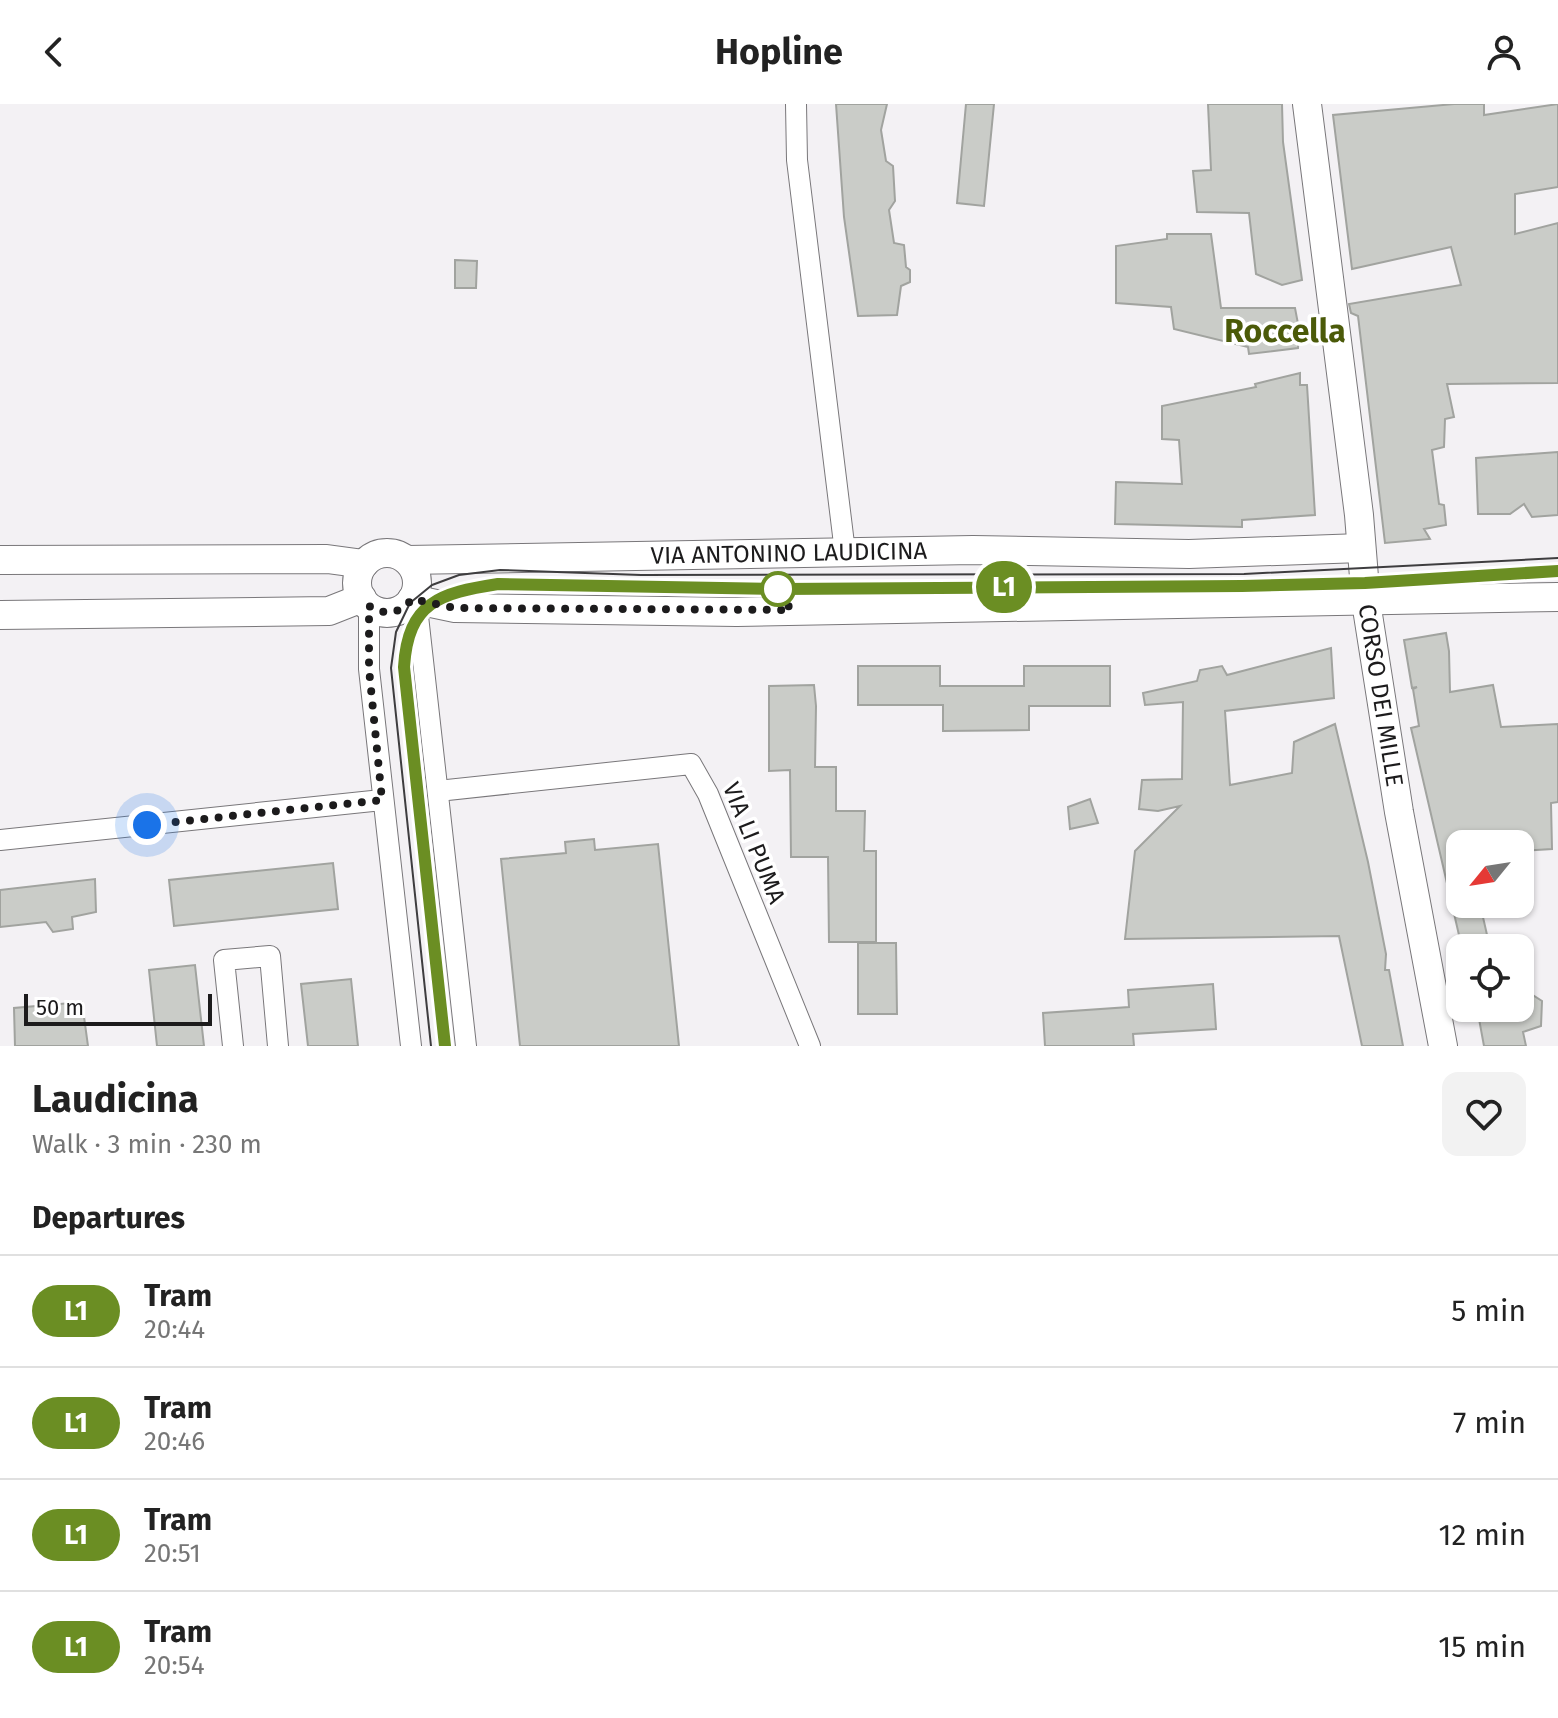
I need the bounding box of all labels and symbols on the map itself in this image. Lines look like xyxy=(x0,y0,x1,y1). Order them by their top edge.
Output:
district label: Roccella xyxy=(1224,312,1346,350)
street label: VIA ANTONINO LAUDICINA xyxy=(650,537,928,570)
line badge: L1 xyxy=(968,561,1040,613)
unlabelled marker xyxy=(761,572,795,606)
street label: CORSO DEI MILLE xyxy=(1353,602,1409,789)
street label: VIA LI PUMA xyxy=(717,778,791,908)
your location xyxy=(127,805,167,845)
north arrow xyxy=(1446,830,1534,918)
scale bar xyxy=(24,990,212,1026)

